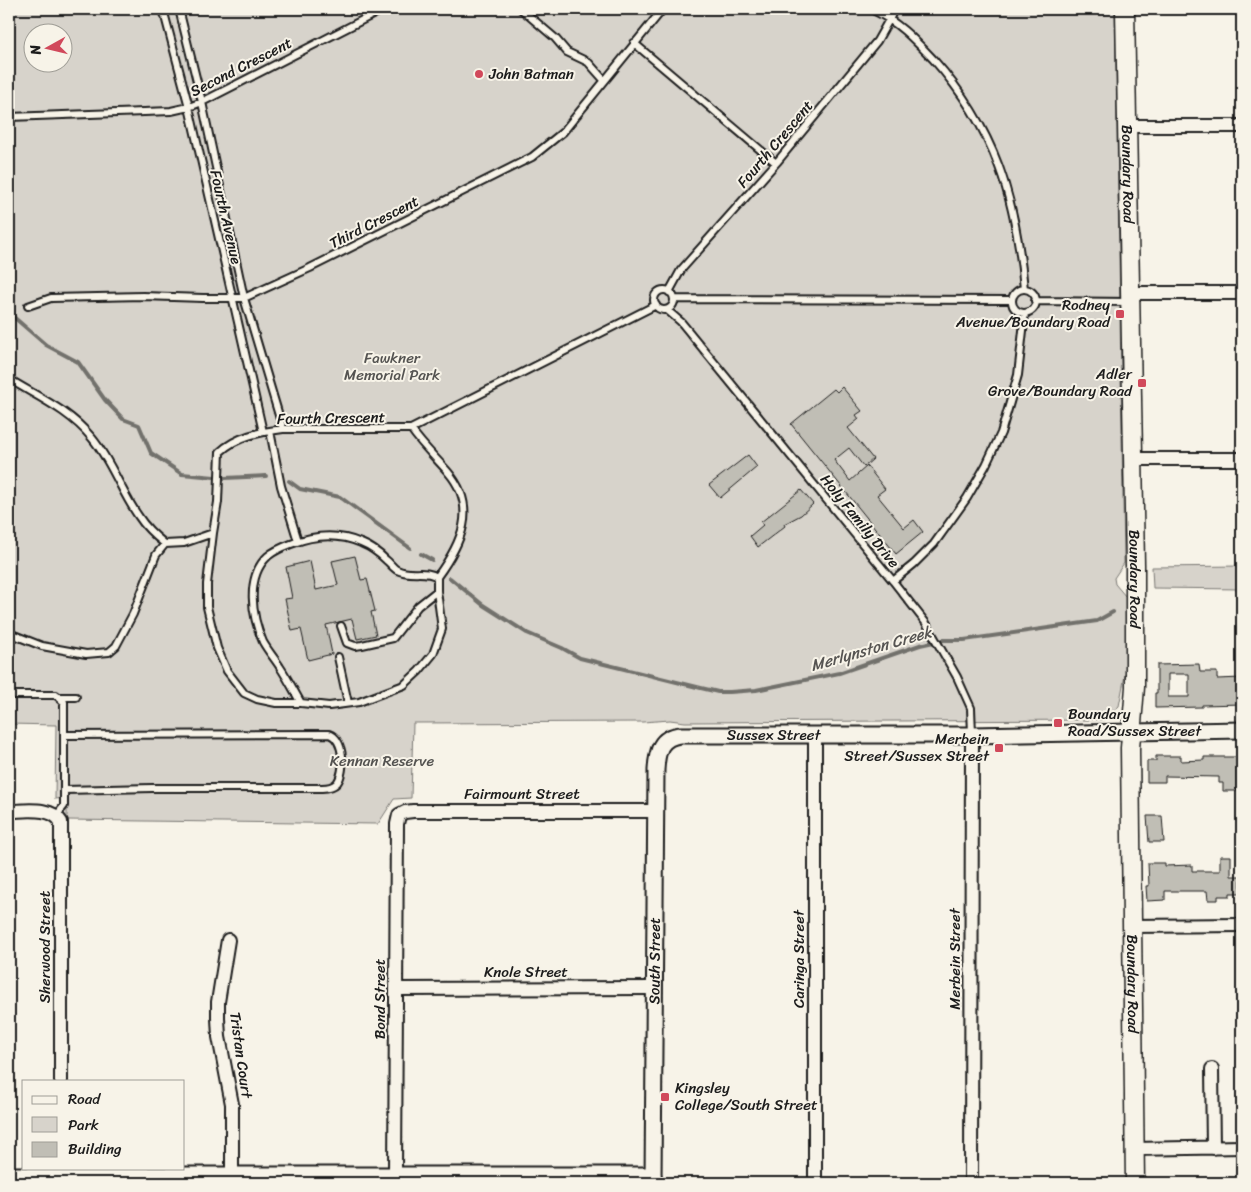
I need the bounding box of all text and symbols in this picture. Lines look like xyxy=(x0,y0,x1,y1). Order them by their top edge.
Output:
north arrow xyxy=(22,22,72,72)
street label: Second Crescent xyxy=(185,30,297,104)
text: N xyxy=(23,43,49,57)
place label: John Batman xyxy=(488,61,574,87)
marker: John Batman xyxy=(473,68,485,80)
street label: Fourth Crescent xyxy=(730,94,820,194)
street label: Boundary Road xyxy=(1114,124,1142,225)
street label: Fourth Avenue xyxy=(203,167,249,267)
street label: Third Crescent xyxy=(325,188,424,256)
place label: Rodney Avenue/Boundary Road xyxy=(955,292,1111,335)
marker: Rodney Avenue/Boundary Road xyxy=(1114,308,1126,320)
park label: Fawkner Memorial Park xyxy=(344,345,440,388)
place label: Adler Grove/Boundary Road xyxy=(988,361,1133,404)
marker: Adler Grove/Boundary Road xyxy=(1136,377,1148,389)
street label: Fourth Crescent xyxy=(277,404,386,432)
street label: Holy Family Drive xyxy=(814,468,907,574)
street label: Boundary Road xyxy=(1121,529,1148,629)
water label: Merlynston Creek xyxy=(807,617,937,680)
place label: Boundary Road/Sussex Street xyxy=(1068,701,1202,744)
marker: Boundary Road/Sussex Street xyxy=(1052,717,1064,729)
street label: Sussex Street xyxy=(727,722,821,748)
place label: Merbein Street/Sussex Street xyxy=(844,726,990,769)
marker: Merbein Street/Sussex Street xyxy=(993,742,1005,754)
park label: Kennan Reserve xyxy=(330,748,434,774)
street label: Fairmount Street xyxy=(464,781,580,807)
street label: Sherwood Street xyxy=(32,890,58,1003)
street label: Merbein Street xyxy=(942,907,968,1010)
street label: Caringa Street xyxy=(786,909,812,1008)
street label: South Street xyxy=(641,917,668,1005)
street label: Boundary Road xyxy=(1119,934,1146,1034)
street label: Bond Street xyxy=(367,958,393,1039)
street label: Knole Street xyxy=(484,959,568,985)
street label: Tristan Court xyxy=(222,1010,260,1101)
place label: Kingsley College/South Street xyxy=(675,1075,818,1118)
legend xyxy=(22,1080,185,1170)
text: Road xyxy=(68,1086,101,1112)
marker: Kingsley College/South Street xyxy=(659,1091,671,1103)
text: Park xyxy=(68,1112,99,1138)
text: Building xyxy=(68,1136,122,1162)

